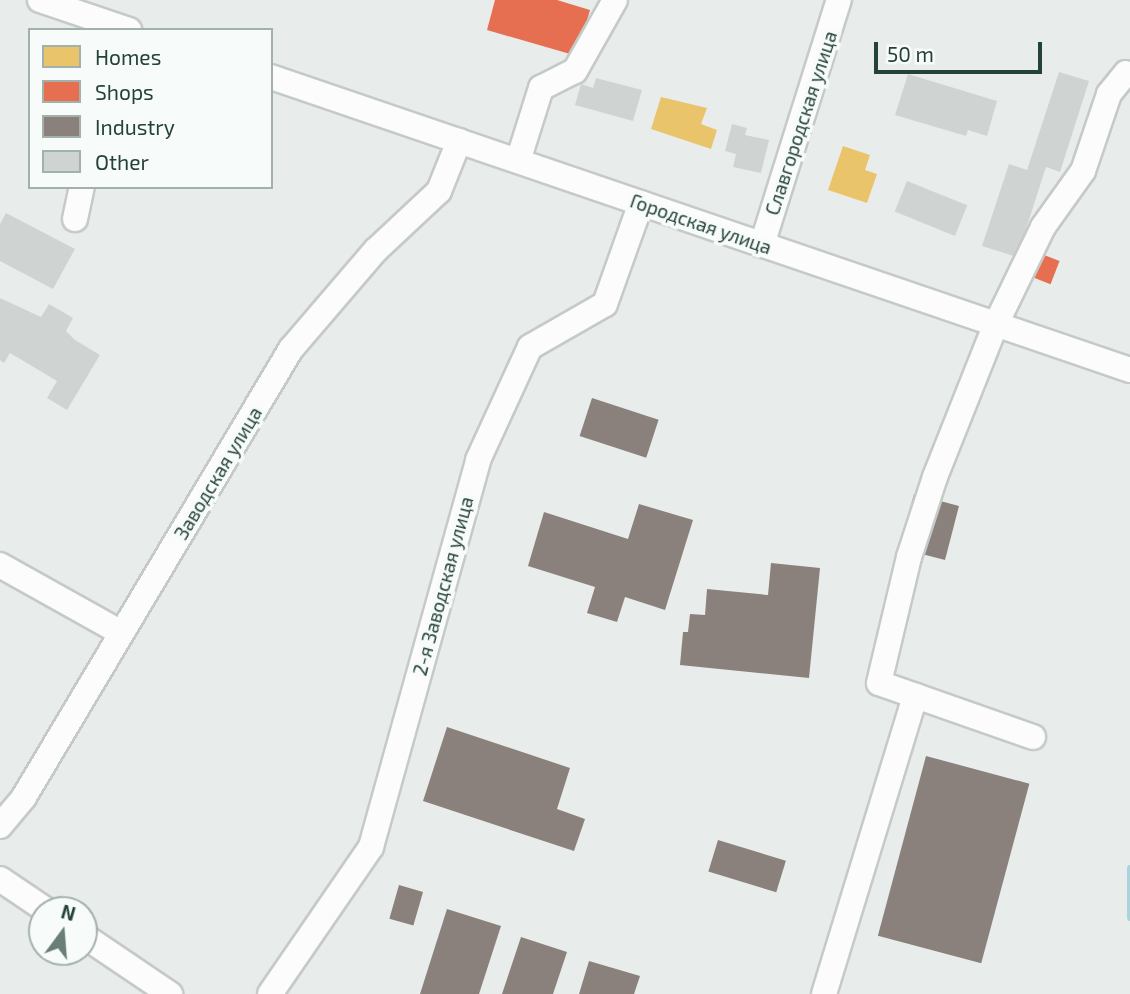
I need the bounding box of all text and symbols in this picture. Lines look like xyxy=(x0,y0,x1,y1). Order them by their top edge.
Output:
legend xyxy=(28,28,273,189)
street label: Славгородская улица xyxy=(760,28,842,218)
scale bar xyxy=(878,28,1046,72)
text: 50 m xyxy=(887,41,934,66)
text: Homes xyxy=(95,44,161,69)
text: Shops xyxy=(95,79,154,104)
text: Industry xyxy=(95,114,175,139)
text: Other xyxy=(95,149,149,174)
street label: Городская улица xyxy=(627,189,775,259)
street label: Заводская улица xyxy=(169,403,267,543)
street label: 2-я Заводская улица xyxy=(408,494,478,678)
north arrow xyxy=(28,896,98,966)
text: N xyxy=(59,899,78,925)

